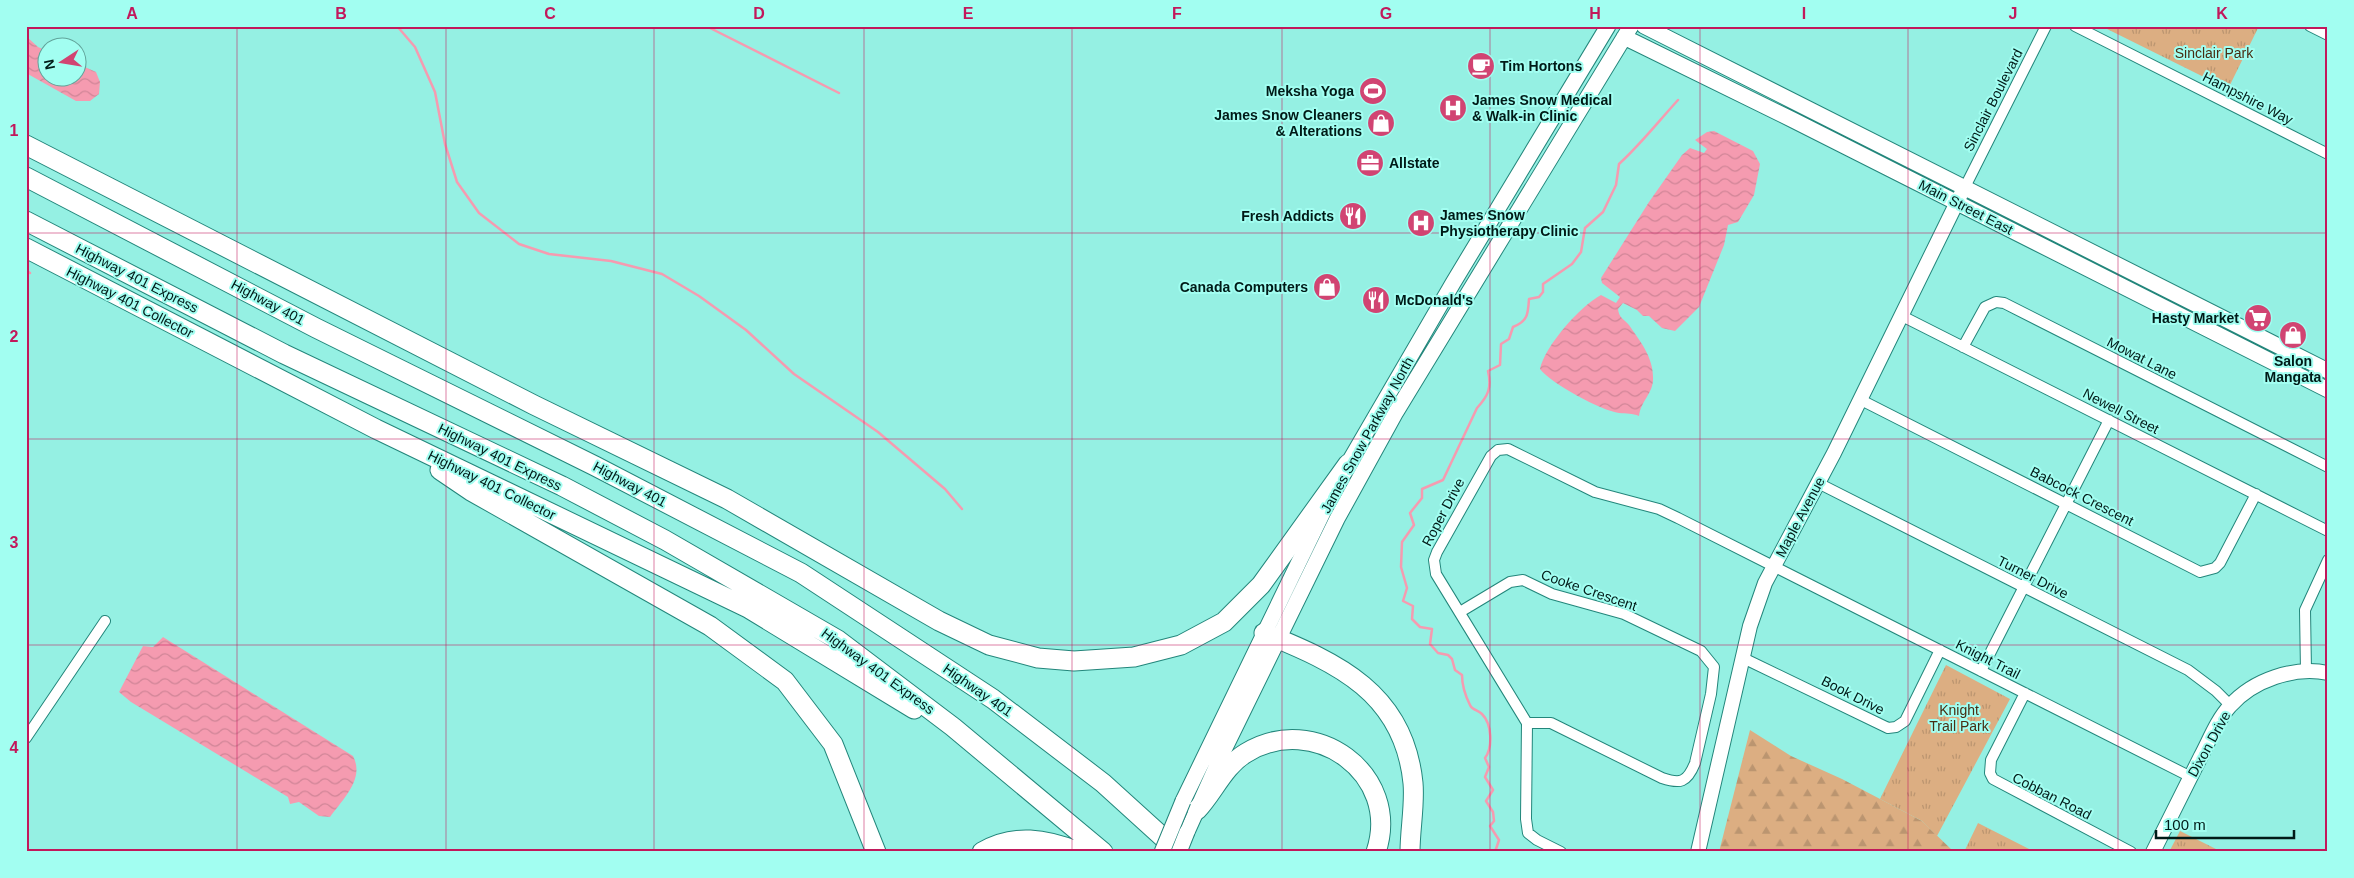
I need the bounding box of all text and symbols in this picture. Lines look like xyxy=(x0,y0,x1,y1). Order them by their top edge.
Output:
text: A xyxy=(126,5,138,22)
text: B xyxy=(335,5,347,22)
text: C xyxy=(544,5,556,22)
text: D xyxy=(753,5,765,22)
text: E xyxy=(963,5,974,22)
text: F xyxy=(1172,5,1182,22)
text: G xyxy=(1380,5,1392,22)
text: H xyxy=(1589,5,1601,22)
text: I xyxy=(1802,5,1806,22)
text: J xyxy=(2009,5,2017,22)
text: K xyxy=(2216,5,2228,22)
north arrow xyxy=(38,38,88,88)
park label: Sinclair Park xyxy=(2175,45,2254,61)
street label: Sinclair Boulevard xyxy=(1960,46,2026,154)
cafe icon: Tim Hortons xyxy=(1466,51,1496,81)
text: N xyxy=(40,58,58,71)
place label: Tim Hortons xyxy=(1500,58,1582,74)
street label: Hampshire Way xyxy=(2200,68,2296,128)
sports icon: Meksha Yoga xyxy=(1358,76,1388,106)
place label: Meksha Yoga xyxy=(1266,83,1354,99)
place label: James Snow Medical & Walk-in Clinic xyxy=(1472,92,1612,124)
hospital icon: James Snow Medical & Walk-in Clinic xyxy=(1438,93,1468,123)
place label: James Snow Cleaners & Alterations xyxy=(1214,107,1362,139)
shop icon: James Snow Cleaners & Alterations xyxy=(1366,108,1396,138)
text: 1 xyxy=(10,122,19,139)
office icon: Allstate xyxy=(1355,148,1385,178)
place label: Allstate xyxy=(1389,155,1440,171)
street label: Main Street East xyxy=(1916,176,2016,238)
restaurant icon: Fresh Addicts xyxy=(1338,201,1368,231)
place label: James Snow Physiotherapy Clinic xyxy=(1440,207,1579,239)
place label: Fresh Addicts xyxy=(1241,208,1334,224)
hospital icon: James Snow Physiotherapy Clinic xyxy=(1406,208,1436,238)
street label: Highway 401 Express xyxy=(73,240,201,316)
street label: Highway 401 Collector xyxy=(64,263,196,341)
shop icon: Canada Computers xyxy=(1312,272,1342,302)
street label: Highway 401 xyxy=(229,276,308,328)
place label: Canada Computers xyxy=(1180,279,1308,295)
restaurant icon: McDonald's xyxy=(1361,285,1391,315)
place label: McDonald's xyxy=(1395,292,1473,308)
supermarket icon: Hasty Market xyxy=(2243,303,2273,333)
place label: Hasty Market xyxy=(2152,310,2239,326)
shop icon: Salon Mangata xyxy=(2278,320,2308,350)
text: 2 xyxy=(10,328,19,345)
street label: Mowat Lane xyxy=(2104,334,2180,383)
place label: Salon Mangata xyxy=(2265,353,2322,385)
street label: James Snow Parkway North xyxy=(1317,354,1417,516)
street label: Newell Street xyxy=(2080,385,2162,437)
street label: Highway 401 Express xyxy=(436,420,564,494)
street label: Highway 401 Collector xyxy=(426,447,559,523)
street label: Highway 401 xyxy=(591,458,670,510)
street label: Babcock Crescent xyxy=(2028,463,2136,529)
street label: Maple Avenue xyxy=(1772,474,1828,560)
street label: Roper Drive xyxy=(1418,475,1468,549)
text: 3 xyxy=(10,534,19,551)
street label: Turner Drive xyxy=(1995,552,2071,602)
street label: Cooke Crescent xyxy=(1539,566,1639,614)
street label: Highway 401 Express xyxy=(819,625,937,717)
street label: Knight Trail xyxy=(1953,636,2023,682)
street label: Highway 401 xyxy=(940,660,1016,720)
street label: Book Drive xyxy=(1819,672,1887,718)
park label: Knight Trail Park xyxy=(1929,702,1990,734)
street label: Dixon Drive xyxy=(2184,708,2234,780)
text: 4 xyxy=(10,739,19,756)
street label: Cobban Road xyxy=(2010,769,2094,823)
scale bar xyxy=(2156,808,2294,840)
text: 100 m xyxy=(2164,816,2206,833)

